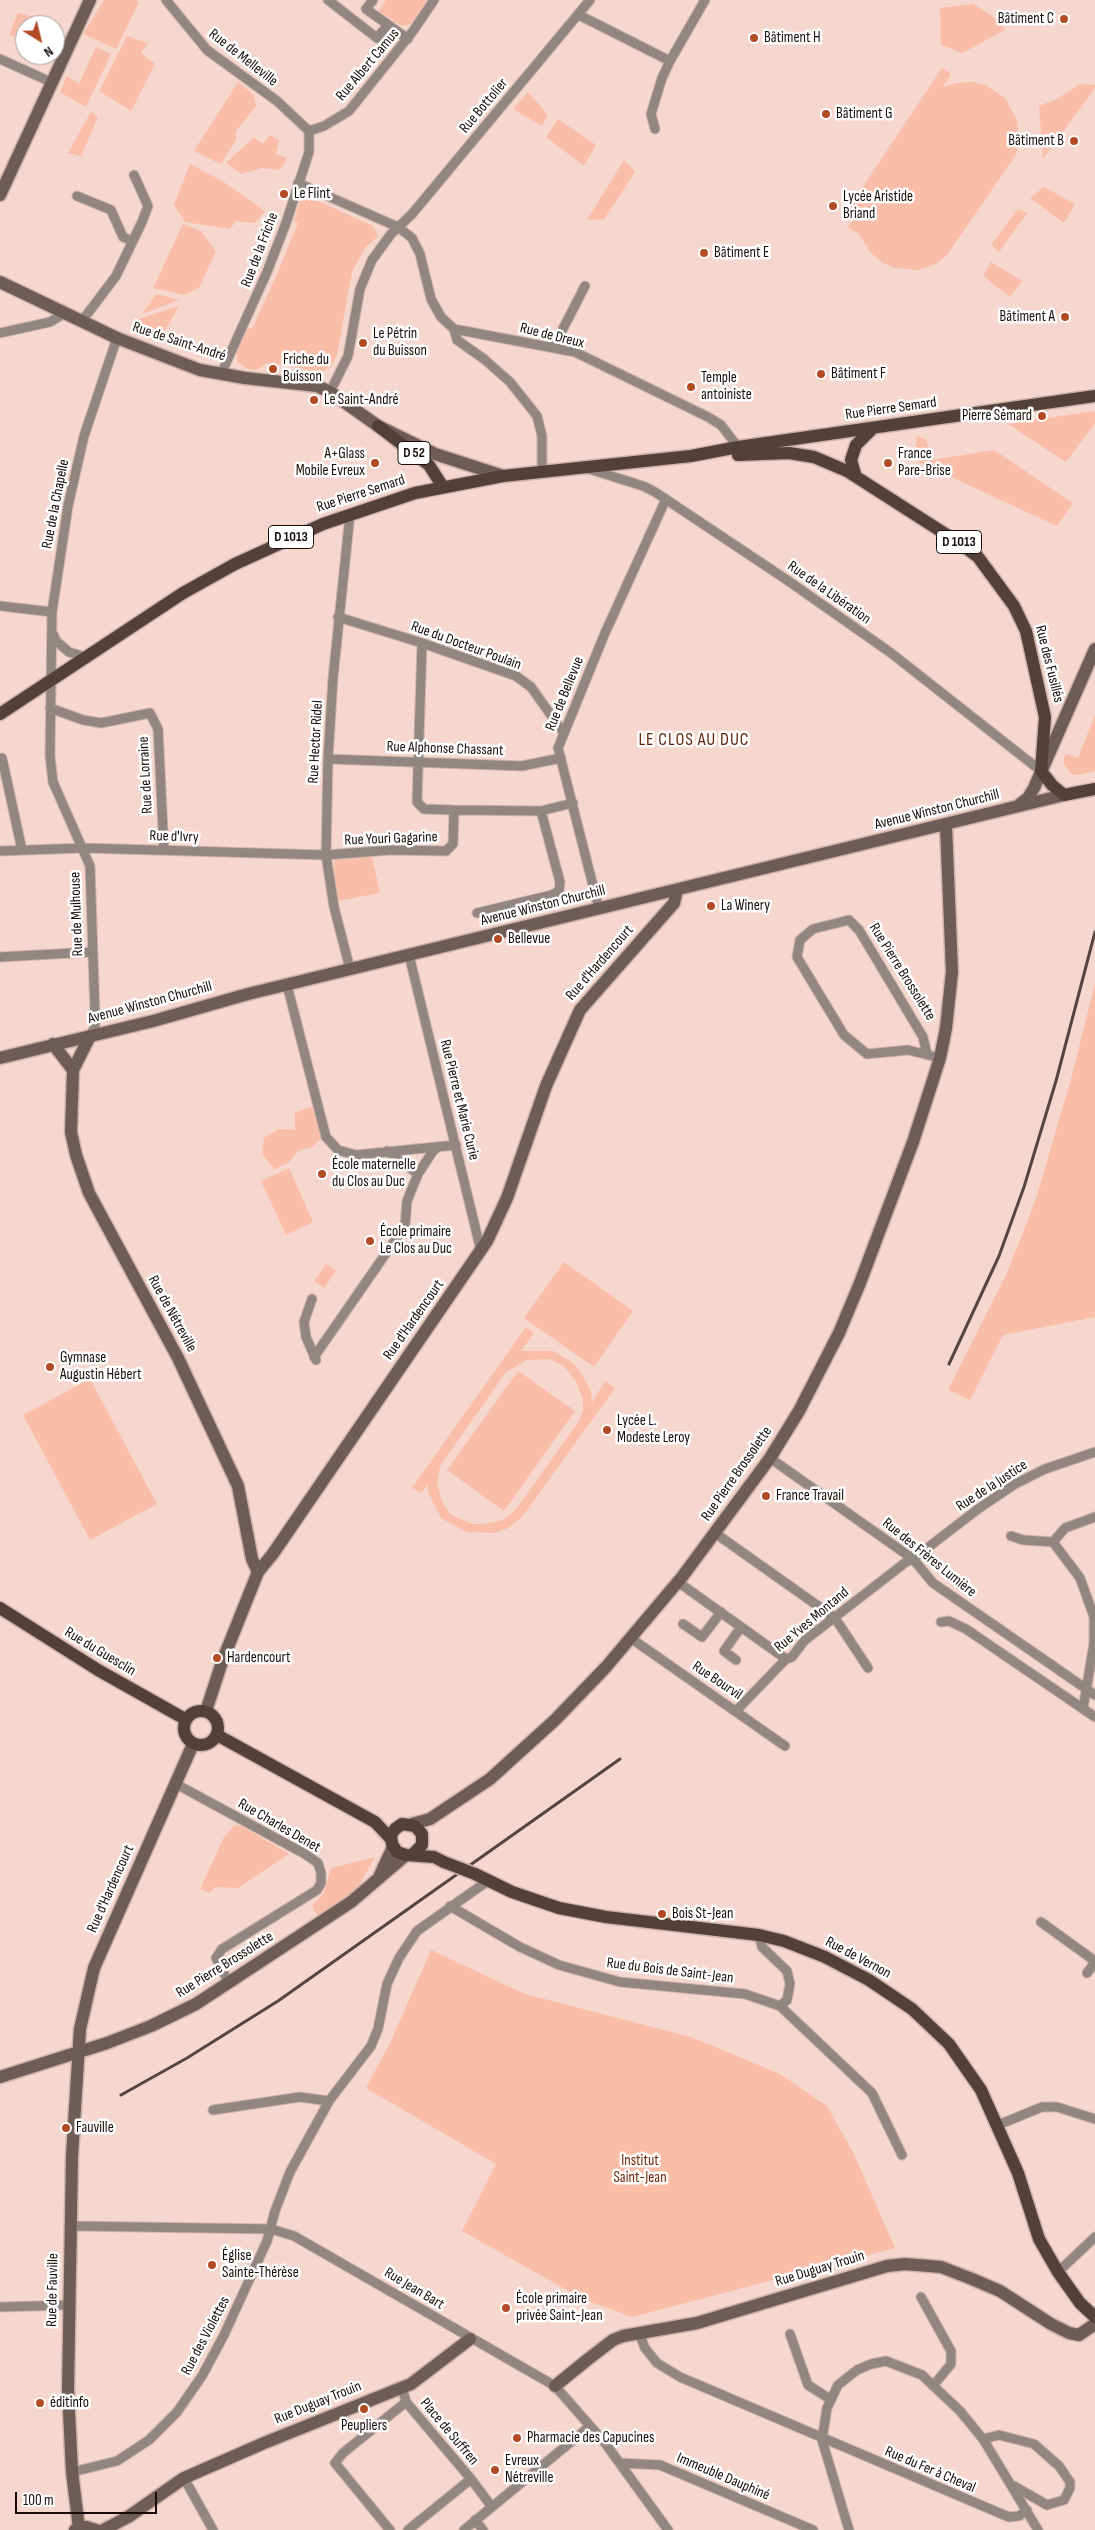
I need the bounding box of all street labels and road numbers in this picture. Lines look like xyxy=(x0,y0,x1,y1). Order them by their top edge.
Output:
street label: Rue de Melleville xyxy=(205,25,281,91)
street label: Rue Albert Camus xyxy=(333,25,403,105)
street label: Rue Bottolier xyxy=(456,75,512,137)
street label: Rue de la Friche xyxy=(238,210,282,290)
street label: Rue de Saint-André xyxy=(130,318,228,366)
street label: Rue de Dreux xyxy=(518,319,586,353)
street label: Rue Pierre Semard xyxy=(844,394,938,424)
road number: D 52 xyxy=(398,442,430,464)
street label: Rue de la Chapelle xyxy=(39,458,73,550)
street label: Rue Pierre Semard xyxy=(315,471,407,517)
road number: D 1013 xyxy=(268,526,314,548)
road number: D 1013 xyxy=(936,530,982,554)
street label: Rue de la Libération xyxy=(784,558,874,628)
street label: Rue du Docteur Poulain xyxy=(408,618,524,674)
street label: Rue des Fusillés xyxy=(1031,624,1067,704)
street label: Rue de Bellevue xyxy=(542,654,588,734)
street label: Rue Hector Ridel xyxy=(305,700,327,784)
street label: Rue de Lorraine xyxy=(135,736,157,814)
street label: Rue Alphonse Chassant xyxy=(386,738,504,760)
street label: Avenue Winston Churchill xyxy=(873,786,1001,834)
street label: Rue d'Ivry xyxy=(149,827,199,847)
street label: Rue Youri Gagarine xyxy=(344,828,438,850)
street label: Rue de Mulhouse xyxy=(67,871,87,957)
street label: Avenue Winston Churchill xyxy=(479,882,607,930)
street label: Rue Pierre Brossolette xyxy=(865,920,939,1024)
street label: Rue d'Hardencourt xyxy=(562,922,638,1004)
street label: Avenue Winston Churchill xyxy=(86,978,214,1028)
street label: Rue Pierre et Marie Curie xyxy=(435,1038,483,1162)
street label: Rue de Nétreville xyxy=(144,1273,200,1355)
street label: Rue d'Hardencourt xyxy=(380,1276,448,1364)
street label: Rue Pierre Brossolette xyxy=(698,1423,776,1525)
street label: Rue de la Justice xyxy=(953,1456,1031,1516)
street label: Rue des Frères Lumière xyxy=(878,1515,980,1601)
street label: Rue Yves Montand xyxy=(771,1584,853,1656)
street label: Rue du Guesclin xyxy=(61,1624,139,1680)
street label: Rue Bourvil xyxy=(689,1658,745,1704)
street label: Rue Charles Denet xyxy=(235,1795,323,1857)
street label: Rue d'Hardencourt xyxy=(84,1842,138,1936)
street label: Rue Pierre Brossolette xyxy=(173,1928,277,2002)
street label: Rue de Vernon xyxy=(822,1933,894,1983)
street label: Rue du Bois de Saint-Jean xyxy=(605,1954,735,1988)
street label: Rue Duguay Trouin xyxy=(773,2247,867,2291)
street label: Rue de Fauville xyxy=(43,2253,63,2327)
street label: Rue Jean Bart xyxy=(381,2264,447,2314)
street label: Rue des Violettes xyxy=(178,2294,234,2378)
street label: Rue Duguay Trouin xyxy=(272,2377,364,2429)
street label: Place de Suffren xyxy=(416,2395,482,2469)
street label: Rue du Fer à Cheval xyxy=(882,2443,978,2497)
street label: Immeuble Dauphiné xyxy=(674,2449,772,2505)

